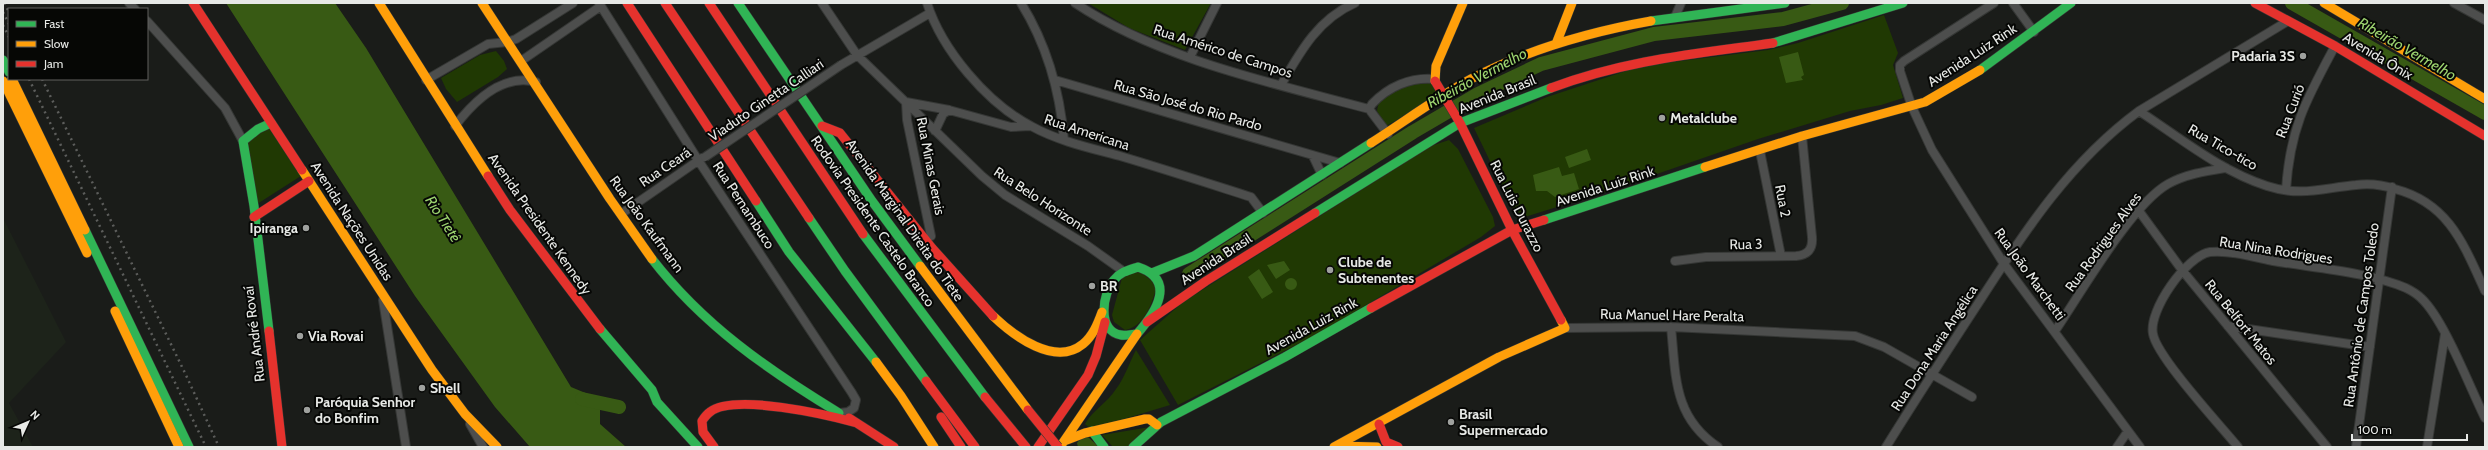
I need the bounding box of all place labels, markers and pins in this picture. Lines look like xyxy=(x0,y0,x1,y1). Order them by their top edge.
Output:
place label: Padaria 3S xyxy=(2231,47,2295,65)
marker: Padaria 3S xyxy=(2298,51,2308,61)
place label: Metalclube xyxy=(1670,109,1737,127)
marker: Metalclube xyxy=(1657,113,1667,123)
place label: Ipiranga xyxy=(250,219,298,237)
marker: Ipiranga xyxy=(301,223,311,233)
place label: Clube de Subtenentes xyxy=(1338,253,1414,287)
marker: Clube de Subtenentes xyxy=(1325,265,1335,275)
place label: BR xyxy=(1100,277,1118,295)
marker: BR xyxy=(1087,281,1097,291)
place label: Via Rovai xyxy=(308,327,364,345)
marker: Via Rovai xyxy=(295,331,305,341)
place label: Shell xyxy=(430,379,461,397)
marker: Shell xyxy=(417,383,427,393)
place label: Paróquia Senhor do Bonfim xyxy=(315,393,416,427)
marker: Paróquia Senhor do Bonfim xyxy=(302,405,312,415)
place label: Brasil Supermercado xyxy=(1459,405,1548,439)
marker: Brasil Supermercado xyxy=(1446,417,1456,427)

